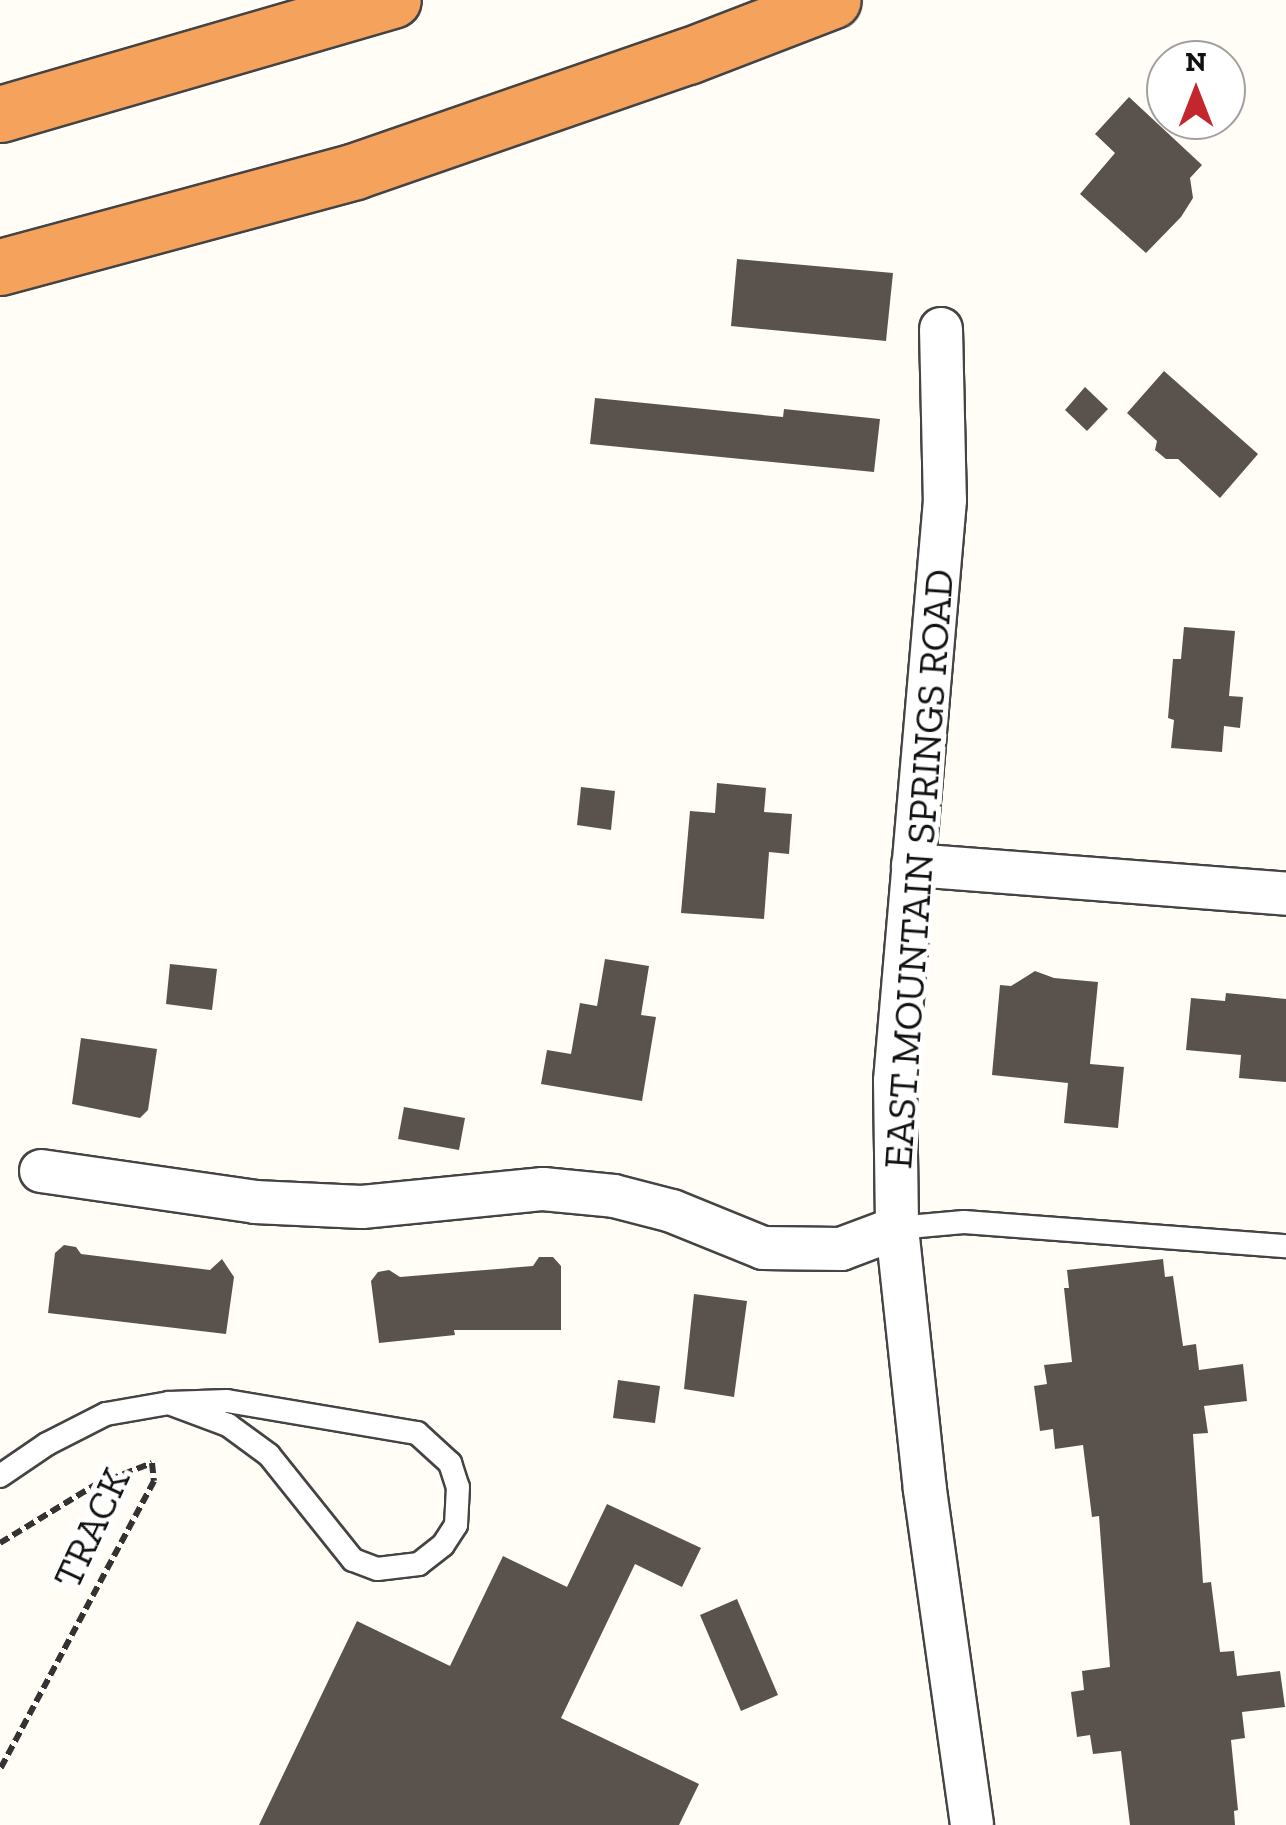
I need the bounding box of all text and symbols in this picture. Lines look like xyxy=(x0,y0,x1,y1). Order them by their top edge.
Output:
north arrow xyxy=(1146,40,1246,140)
text: N xyxy=(1185,45,1207,78)
street label: EAST MOUNTAIN SPRINGS ROAD xyxy=(873,567,963,1171)
street label: TRACK xyxy=(43,1461,139,1595)

